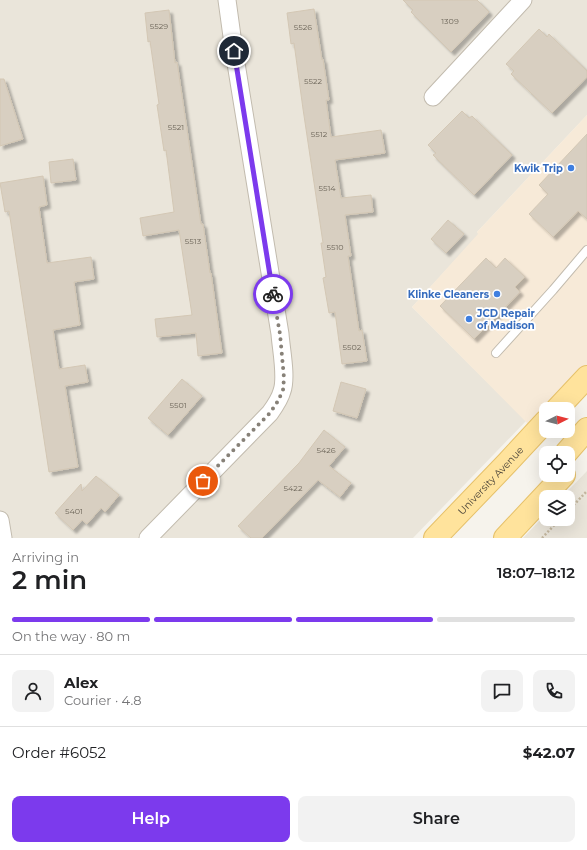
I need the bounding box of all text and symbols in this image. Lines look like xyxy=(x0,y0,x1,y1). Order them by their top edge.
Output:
house number: 1309 xyxy=(441,16,459,26)
house number: 5529 xyxy=(150,21,168,31)
house number: 5526 xyxy=(294,22,312,32)
pin xyxy=(217,34,251,68)
icon: home xyxy=(223,40,245,62)
house number: 5522 xyxy=(304,76,322,86)
house number: 5521 xyxy=(168,122,184,132)
house number: 5512 xyxy=(311,129,328,139)
place label: Kwik Trip xyxy=(514,162,563,175)
marker: Kwik Trip xyxy=(566,163,576,173)
house number: 5514 xyxy=(318,183,336,193)
house number: 5513 xyxy=(185,236,202,246)
house number: 5510 xyxy=(326,242,344,252)
courier xyxy=(253,274,293,314)
icon: bike xyxy=(262,283,284,305)
place label: Klinke Cleaners xyxy=(408,288,490,301)
marker: Klinke Cleaners xyxy=(492,289,502,299)
place label: JCD Repair of Madison xyxy=(476,307,535,332)
marker: JCD Repair of Madison xyxy=(464,314,474,324)
house number: 5502 xyxy=(343,342,362,352)
house number: 5501 xyxy=(169,400,187,410)
north arrow xyxy=(539,402,575,438)
map controls xyxy=(539,402,575,526)
street label: University Avenue xyxy=(455,443,526,517)
house number: 5426 xyxy=(316,445,336,455)
button: locate xyxy=(539,446,575,482)
pin xyxy=(186,464,220,498)
icon: bag xyxy=(192,470,214,492)
house number: 5422 xyxy=(284,483,303,493)
button: layers xyxy=(539,490,575,526)
house number: 5401 xyxy=(65,506,83,516)
text: Arriving in xyxy=(12,549,79,565)
text: 18:07–18:12 xyxy=(497,563,575,582)
text: 2 min xyxy=(12,564,87,596)
text: On the way · 80 m xyxy=(12,628,130,644)
button: person xyxy=(12,670,54,712)
button: chat xyxy=(481,670,523,712)
button: phone xyxy=(533,670,575,712)
text: Alex xyxy=(64,673,98,692)
text: Courier · 4.8 xyxy=(64,692,142,708)
text: Order #6052 xyxy=(12,743,106,762)
text: $42.07 xyxy=(523,743,575,762)
button: Help xyxy=(12,796,290,842)
button: Share xyxy=(298,796,575,842)

